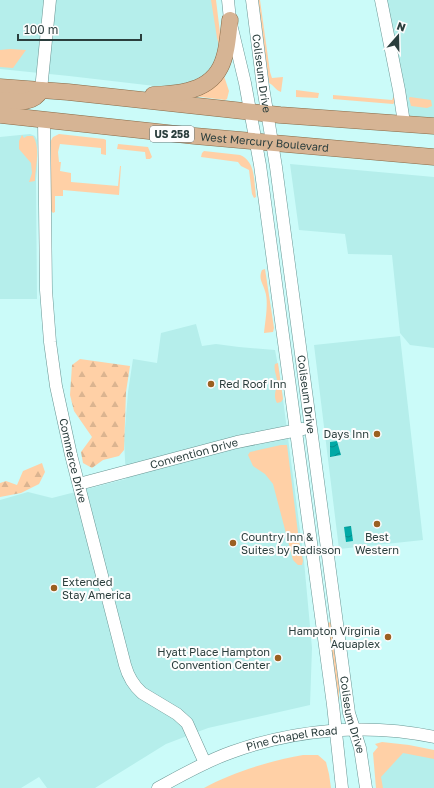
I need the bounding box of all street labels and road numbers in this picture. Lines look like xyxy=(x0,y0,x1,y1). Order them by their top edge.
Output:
street label: Coliseum Drive xyxy=(250,33,274,114)
road number: US 258 xyxy=(150,126,194,142)
street label: West Mercury Boulevard xyxy=(200,129,329,154)
street label: Coliseum Drive xyxy=(295,354,319,434)
street label: Commerce Drive xyxy=(57,417,90,504)
street label: Convention Drive xyxy=(149,435,239,471)
street label: Coliseum Drive xyxy=(338,675,368,754)
street label: Pine Chapel Road xyxy=(244,723,338,753)

